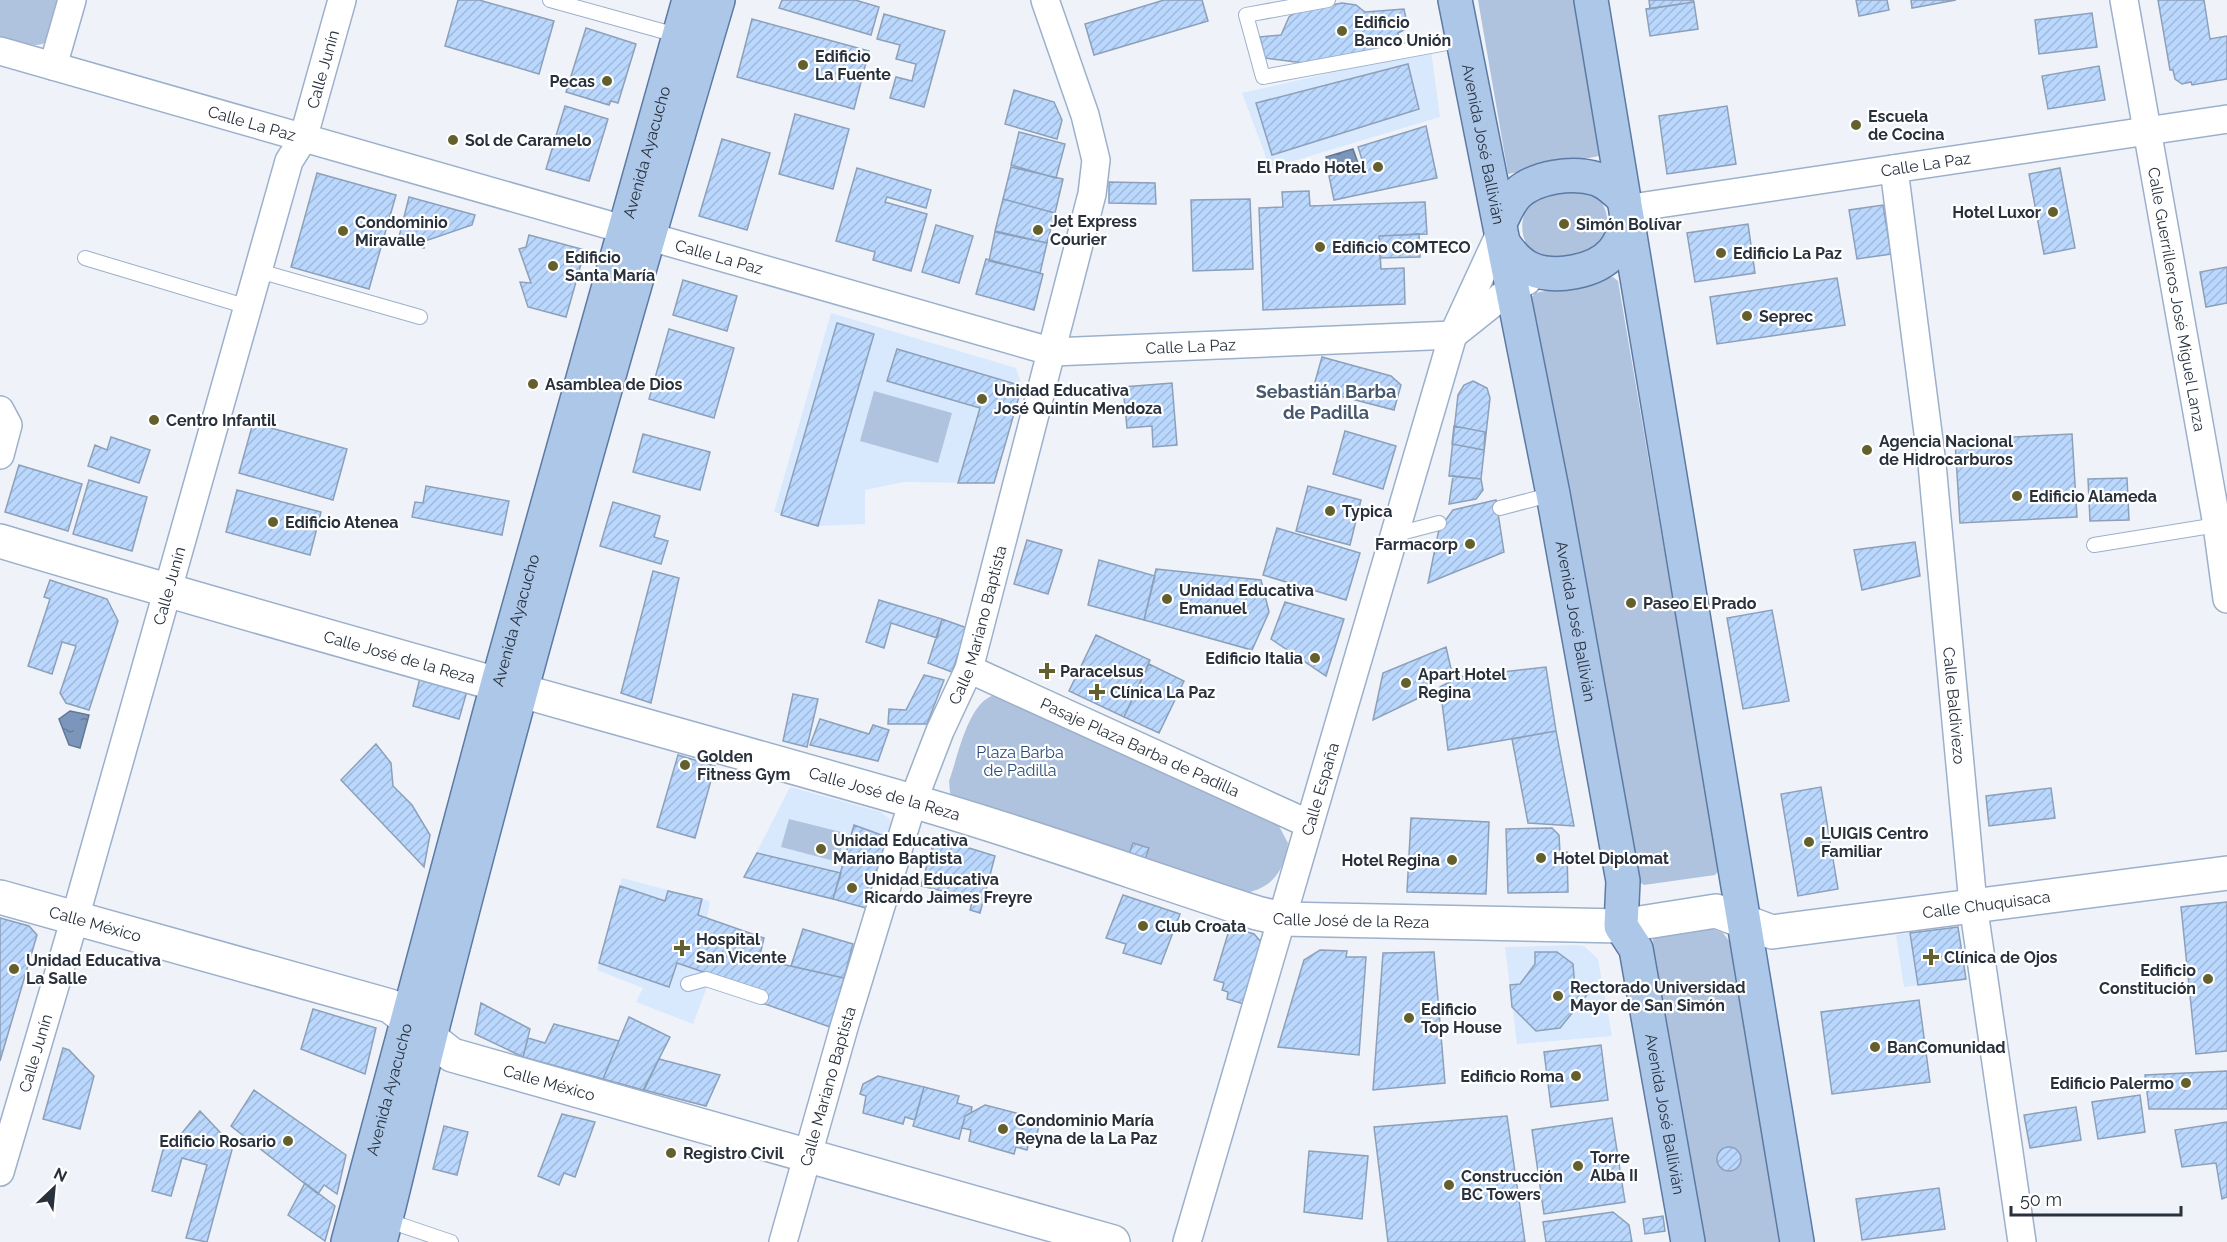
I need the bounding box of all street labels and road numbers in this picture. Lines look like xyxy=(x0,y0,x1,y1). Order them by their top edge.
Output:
street label: Calle Junín xyxy=(303,28,343,111)
street label: Avenida José Ballivián xyxy=(1458,62,1509,226)
street label: Avenida Ayacucho xyxy=(619,84,674,220)
street label: Calle La Paz xyxy=(206,101,298,145)
street label: Calle La Paz xyxy=(1879,148,1972,180)
street label: Calle Guerrilleros José Miguel Lanza xyxy=(2144,166,2210,433)
street label: Calle La Paz xyxy=(673,235,765,278)
street label: Calle La Paz xyxy=(1145,335,1236,358)
street label: Avenida José Ballivián xyxy=(1552,539,1600,703)
street label: Calle Mariano Baptista xyxy=(944,543,1010,707)
street label: Calle Junín xyxy=(149,544,189,627)
street label: Avenida Ayacucho xyxy=(488,552,543,688)
street label: Calle José de la Reza xyxy=(322,626,478,687)
street label: Calle Baldiviezo xyxy=(1940,646,1969,765)
street label: Pasaje Plaza Barba de Padilla xyxy=(1038,693,1243,801)
street label: Calle España xyxy=(1297,740,1342,838)
street label: Calle José de la Reza xyxy=(807,763,963,824)
street label: Calle Chuquisaca xyxy=(1921,887,2051,922)
street label: Calle México xyxy=(47,902,144,946)
street label: Calle José de la Reza xyxy=(1271,908,1430,932)
street label: Calle Mariano Baptista xyxy=(796,1004,859,1168)
street label: Calle Junín xyxy=(15,1012,56,1095)
street label: Avenida Ayacucho xyxy=(362,1021,416,1158)
street label: Avenida José Ballivián xyxy=(1642,1032,1689,1196)
street label: Calle México xyxy=(501,1060,597,1105)

